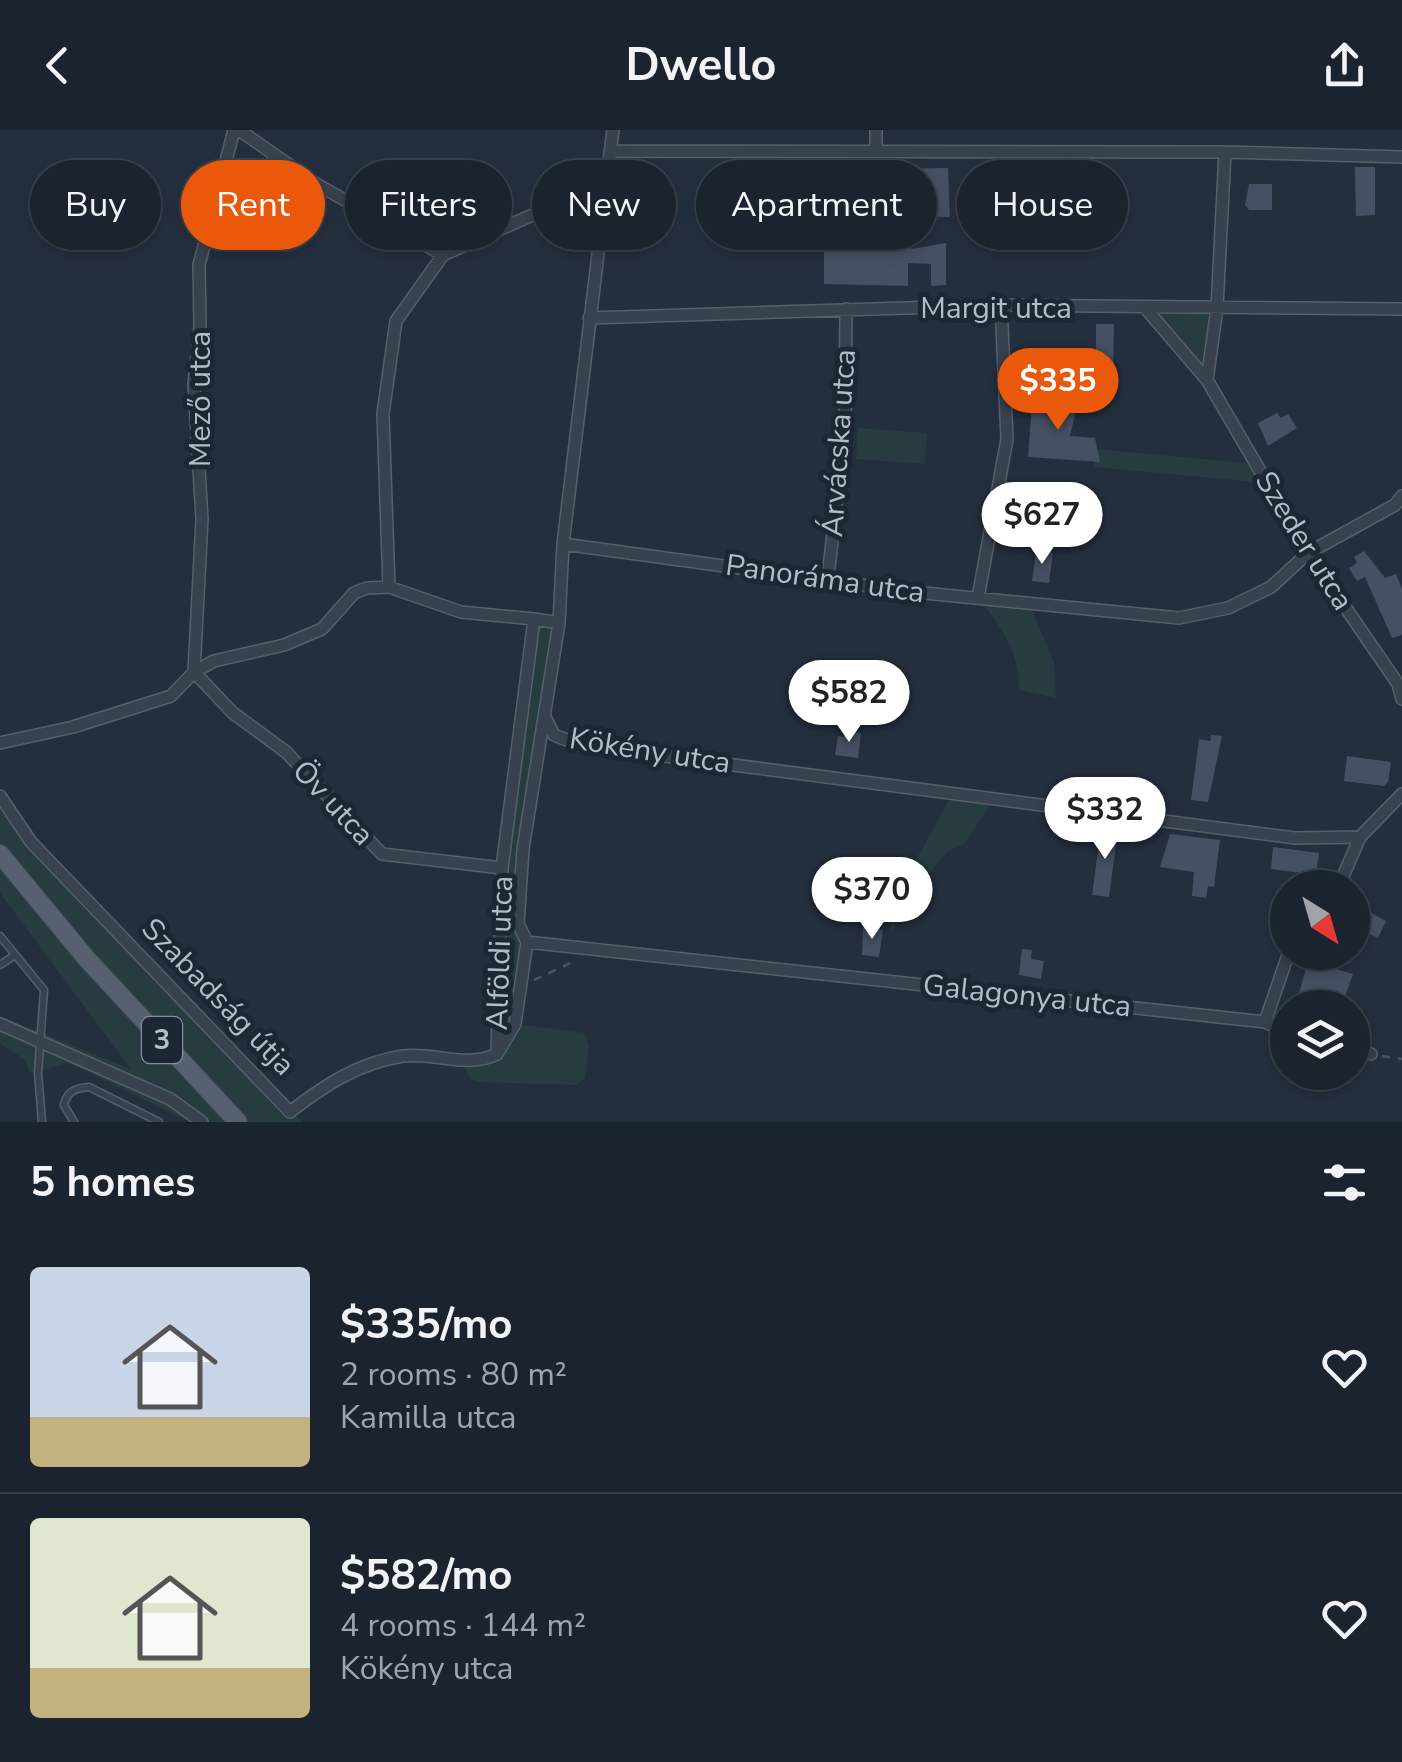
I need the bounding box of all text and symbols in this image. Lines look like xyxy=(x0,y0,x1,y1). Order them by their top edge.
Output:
text: Dwello xyxy=(625,35,777,96)
icon: back xyxy=(30,38,85,93)
icon: share xyxy=(1317,38,1372,93)
chip: Buy xyxy=(30,160,161,250)
chip: Rent xyxy=(181,160,325,250)
chip: Filters xyxy=(345,160,512,250)
chip: New xyxy=(532,160,676,250)
chip: Apartment xyxy=(696,160,937,250)
chip: House xyxy=(957,160,1128,250)
street label: Margit utca xyxy=(920,288,1072,329)
street label: Mező utca xyxy=(180,331,221,467)
street label: Árvácska utca xyxy=(812,348,866,538)
pin: $335 xyxy=(999,348,1117,433)
text: $335 xyxy=(1020,359,1096,402)
street label: Szeder utca xyxy=(1245,464,1363,618)
pin: $627 xyxy=(983,482,1101,567)
text: $627 xyxy=(1004,493,1080,536)
street label: Panoráma utca xyxy=(723,545,927,613)
pin: $582 xyxy=(790,660,908,745)
text: $582 xyxy=(811,671,887,714)
street label: Kökény utca xyxy=(567,718,733,784)
street label: Öv utca xyxy=(283,751,383,855)
pin: $332 xyxy=(1046,777,1164,862)
text: $332 xyxy=(1067,788,1143,831)
pin: $370 xyxy=(813,857,931,942)
text: $370 xyxy=(834,868,910,911)
north arrow xyxy=(1270,870,1370,970)
map controls xyxy=(1270,870,1370,1090)
street label: Alföldi utca xyxy=(477,875,523,1031)
street label: Szabadság útja xyxy=(132,909,304,1085)
street label: Galagonya utca xyxy=(921,965,1133,1027)
button: layers xyxy=(1270,990,1370,1090)
road number: 3 xyxy=(142,1017,182,1063)
text: 5 homes xyxy=(30,1154,195,1211)
icon: filters xyxy=(1317,1155,1372,1210)
text: $335/mo xyxy=(340,1296,512,1353)
icon: home xyxy=(110,1307,230,1427)
icon: heart xyxy=(1317,1340,1372,1395)
text: 2 rooms · 80 m² xyxy=(340,1353,567,1396)
text: Kamilla utca xyxy=(340,1396,517,1439)
text: $582/mo xyxy=(340,1547,512,1604)
icon: home xyxy=(110,1558,230,1678)
icon: heart xyxy=(1317,1591,1372,1646)
text: 4 rooms · 144 m² xyxy=(340,1604,586,1647)
text: Kökény utca xyxy=(340,1647,513,1690)

